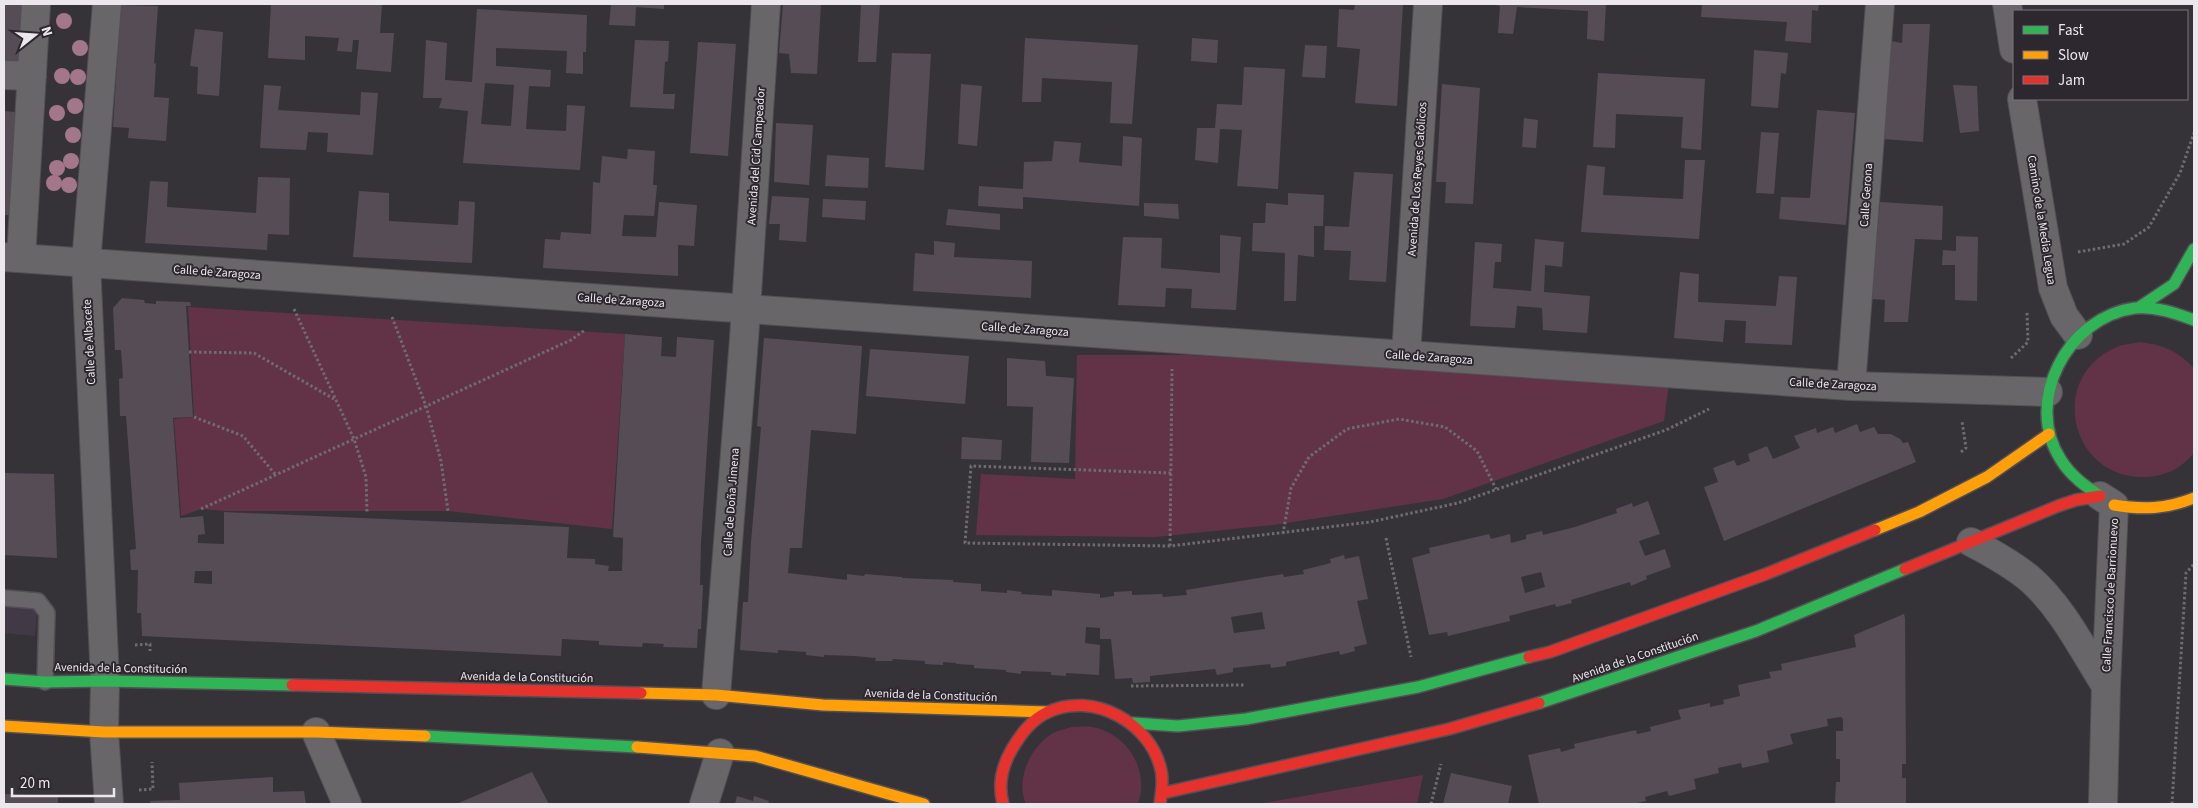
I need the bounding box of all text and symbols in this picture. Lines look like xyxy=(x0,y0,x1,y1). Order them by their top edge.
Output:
north arrow xyxy=(10,10,60,60)
legend xyxy=(2013,10,2188,100)
text: Fast xyxy=(2058,20,2084,41)
text: N xyxy=(36,24,57,39)
text: Slow xyxy=(2058,45,2089,66)
text: Jam xyxy=(2058,70,2085,91)
street label: Avenida del Cid Campeador xyxy=(743,86,770,226)
street label: Avenida de Los Reyes Católicos xyxy=(1404,101,1431,257)
street label: Camino de la Media Legua xyxy=(2023,154,2060,286)
street label: Calle Gerona xyxy=(1856,163,1877,227)
street label: Calle de Zaragoza xyxy=(173,261,261,284)
street label: Calle de Zaragoza xyxy=(577,289,665,312)
street label: Calle de Albacete xyxy=(79,299,100,385)
street label: Calle de Zaragoza xyxy=(981,318,1069,341)
street label: Calle de Zaragoza xyxy=(1385,346,1473,369)
street label: Calle de Zaragoza xyxy=(1789,374,1877,395)
street label: Calle de Doña Jimena xyxy=(719,447,744,557)
street label: Calle Francisco de Barrionuevo xyxy=(2098,518,2123,672)
street label: Avenida de la Constitución xyxy=(1570,628,1701,687)
street label: Avenida de la Constitución xyxy=(54,659,188,678)
street label: Avenida de la Constitución xyxy=(460,668,594,687)
street label: Avenida de la Constitución xyxy=(864,685,998,706)
scale bar xyxy=(12,766,115,798)
text: 20 m xyxy=(20,773,50,794)

